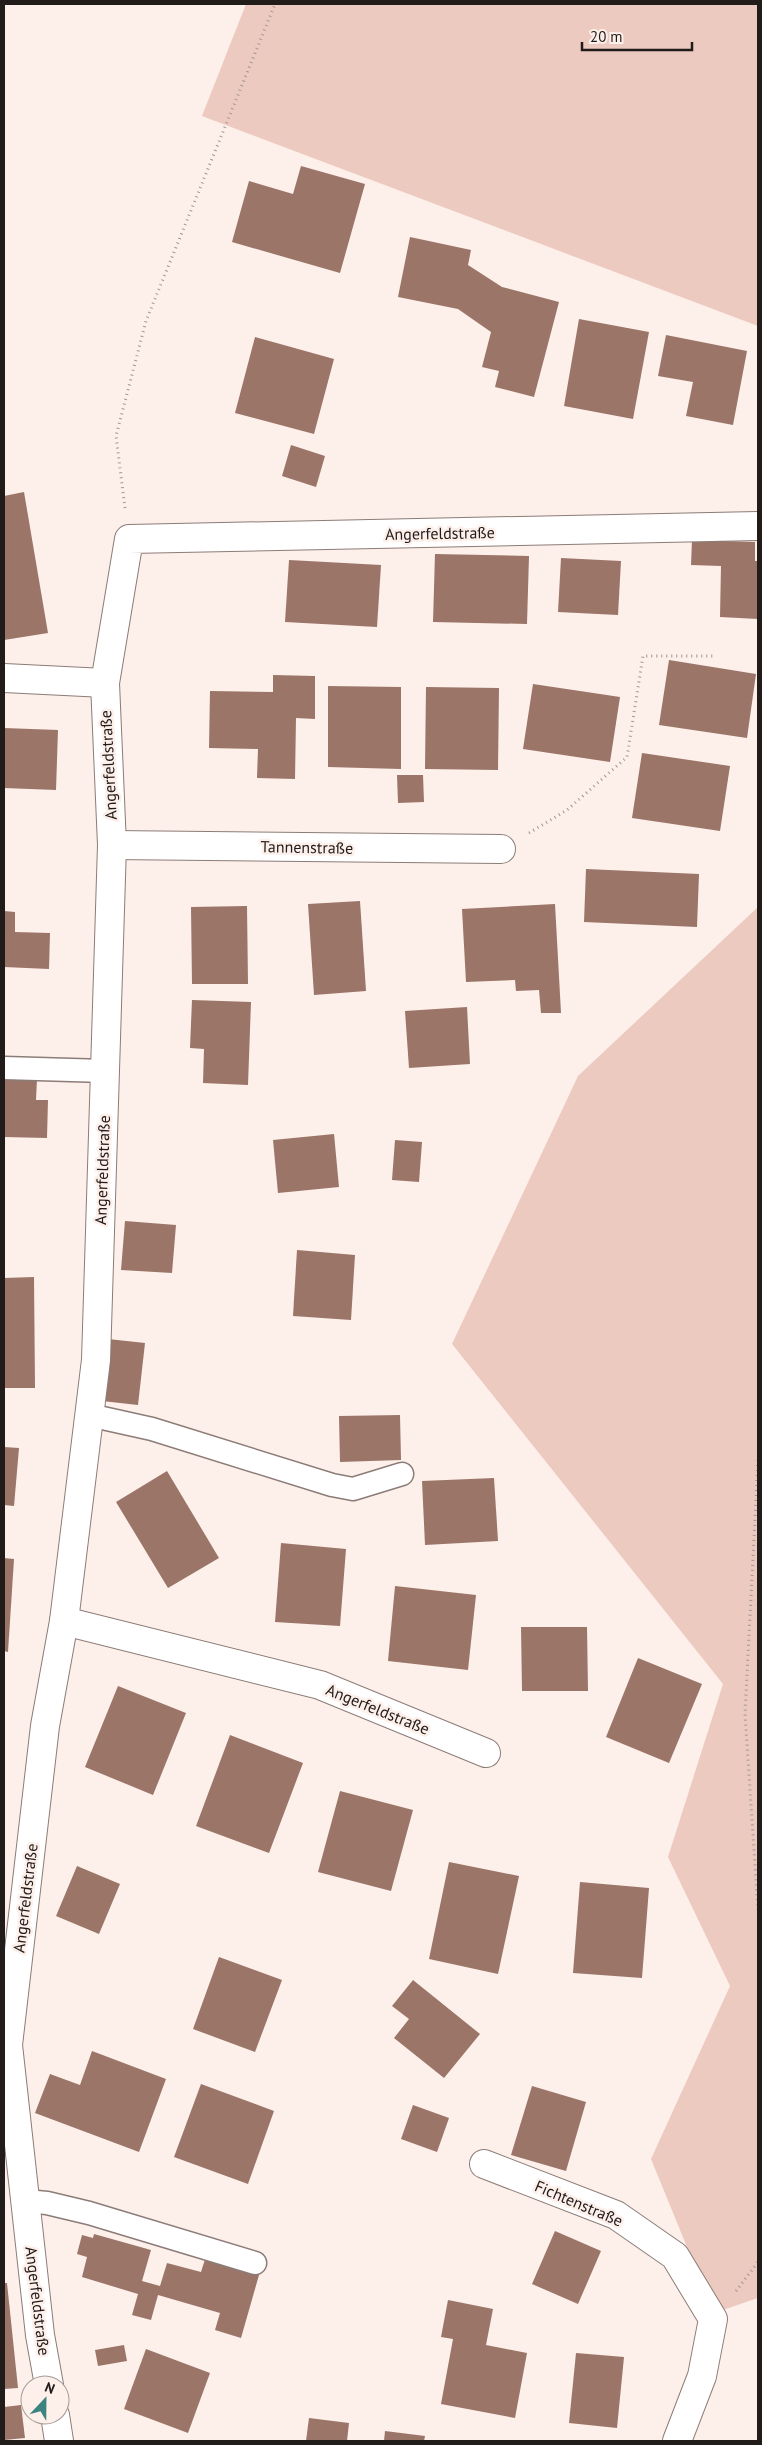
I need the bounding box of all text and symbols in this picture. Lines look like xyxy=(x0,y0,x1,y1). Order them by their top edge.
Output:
scale bar xyxy=(582,20,692,52)
text: 20 m xyxy=(590,27,623,46)
street label: Angerfeldstraße xyxy=(385,522,495,544)
street label: Angerfeldstraße xyxy=(95,710,121,820)
street label: Tannenstraße xyxy=(261,836,353,858)
street label: Angerfeldstraße xyxy=(90,1115,114,1225)
street label: Angerfeldstraße xyxy=(323,1679,433,1739)
street label: Angerfeldstraße xyxy=(8,1842,42,1954)
street label: Fichtenstraße xyxy=(532,2175,626,2231)
street label: Angerfeldstraße xyxy=(21,2245,55,2357)
north arrow xyxy=(20,2375,70,2425)
text: N xyxy=(42,2378,58,2398)

